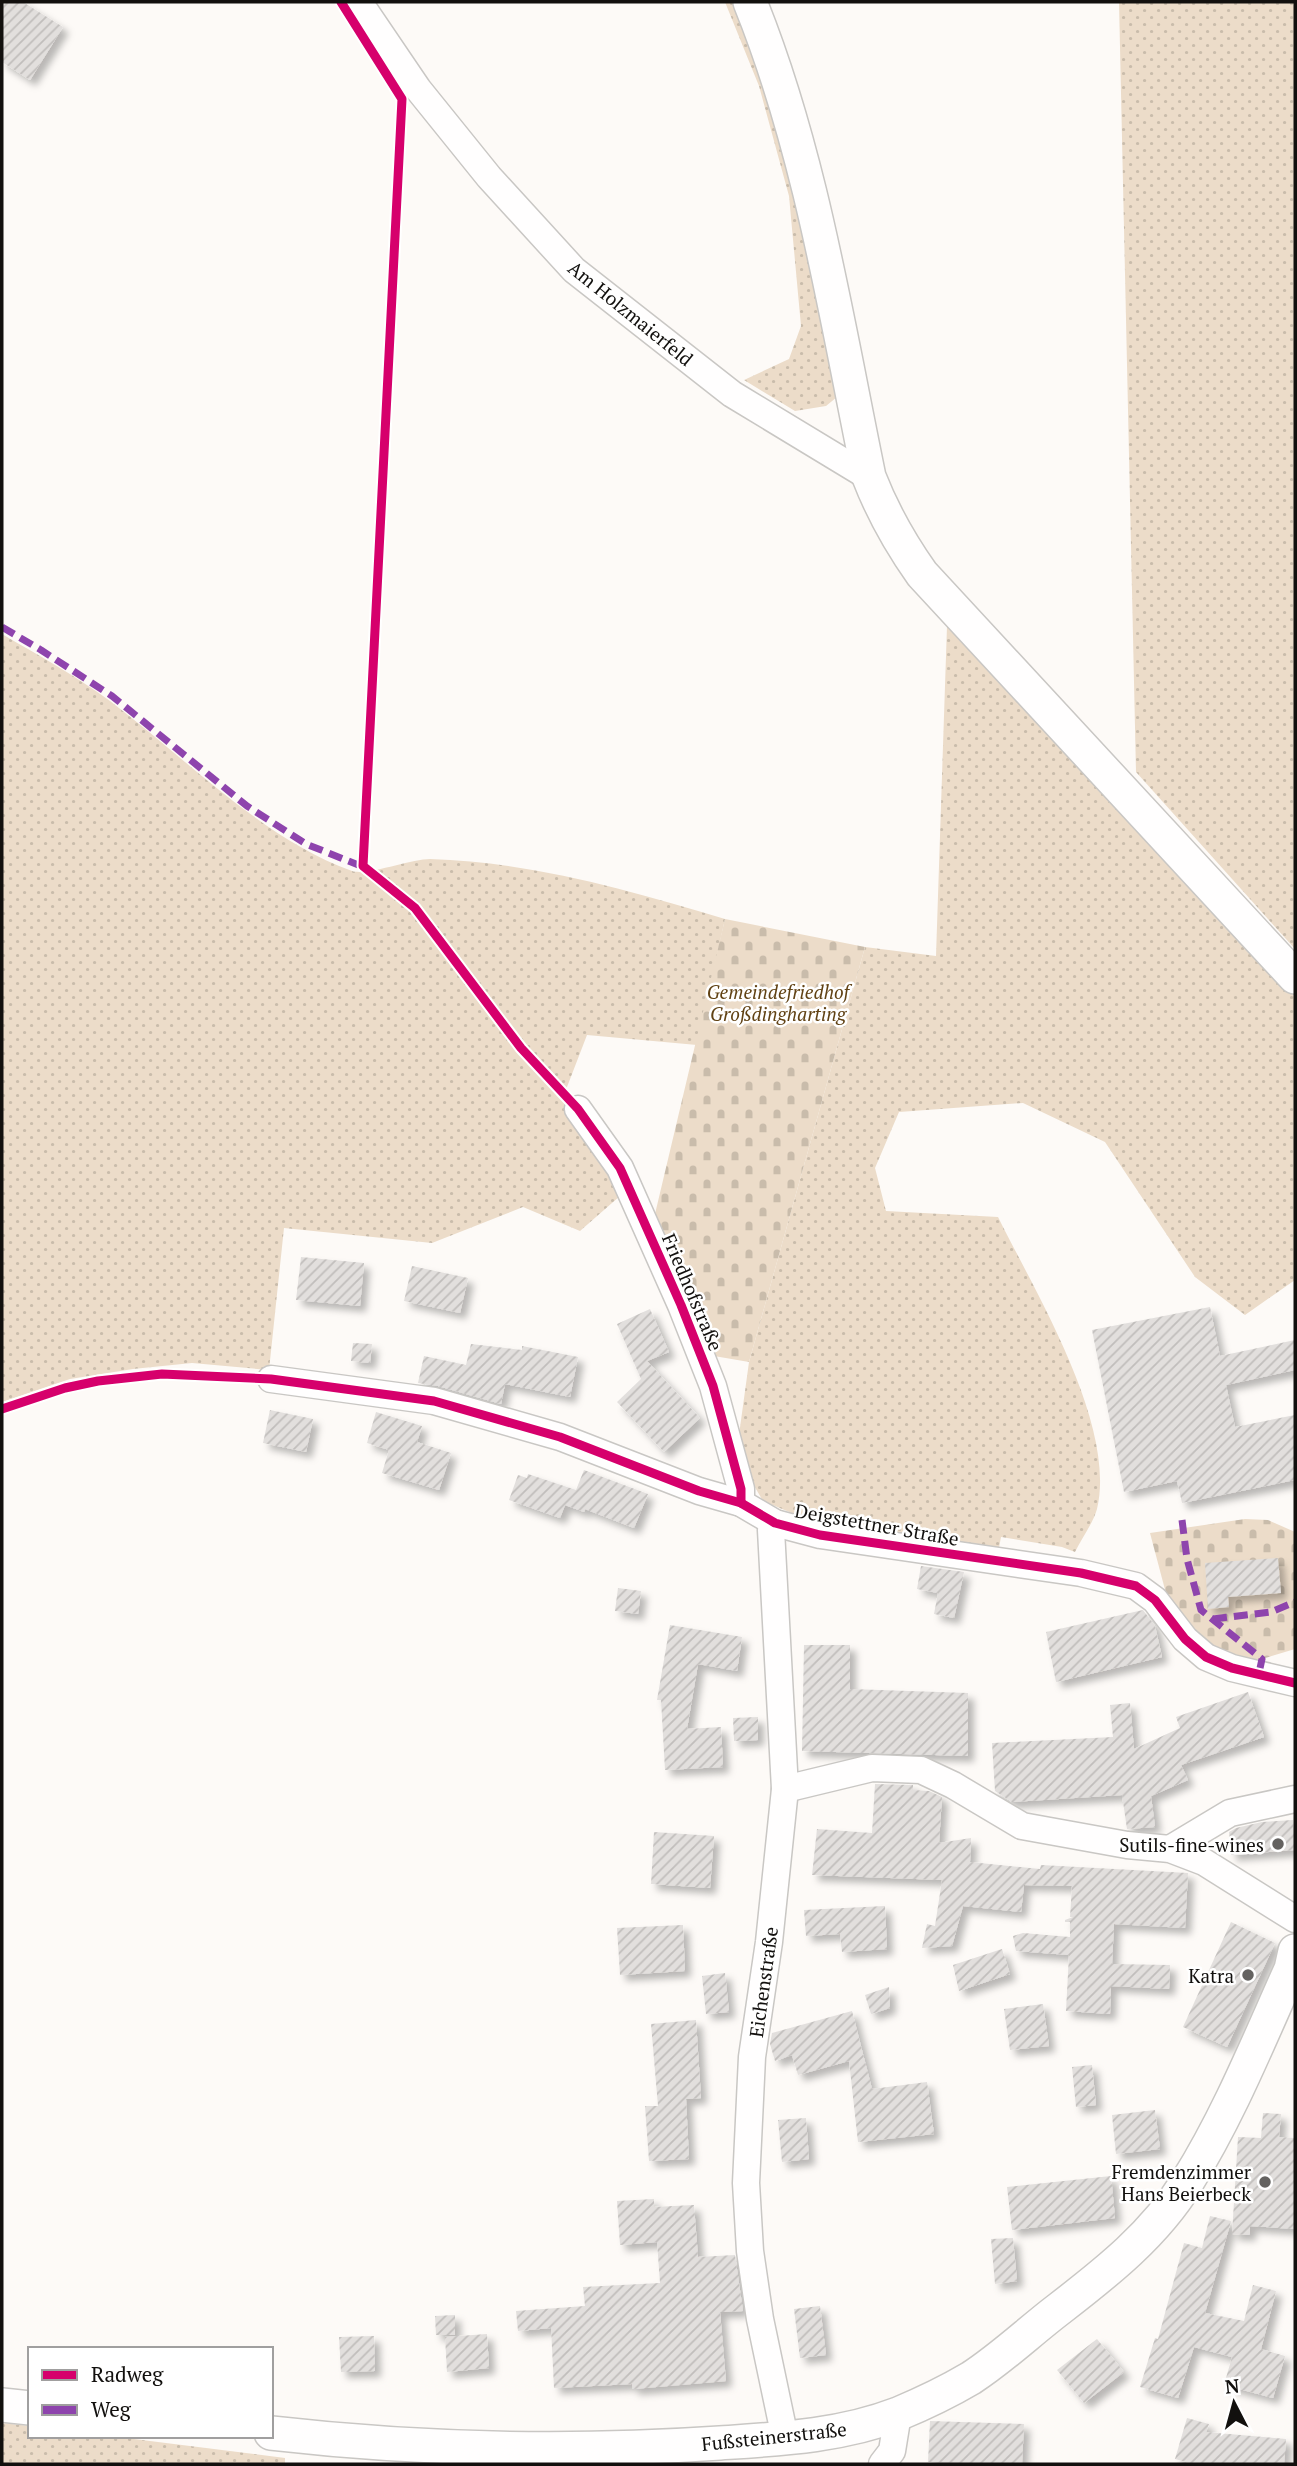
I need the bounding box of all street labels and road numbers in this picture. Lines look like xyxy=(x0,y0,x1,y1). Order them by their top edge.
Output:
street label: Am Holzmaierfeld xyxy=(563,255,699,371)
street label: Friedhofstraße xyxy=(657,1229,729,1355)
street label: Deigstettner Straße xyxy=(793,1497,961,1551)
street label: Eichenstraße xyxy=(743,1925,783,2039)
street label: Fußsteinerstraße xyxy=(700,2416,848,2456)

